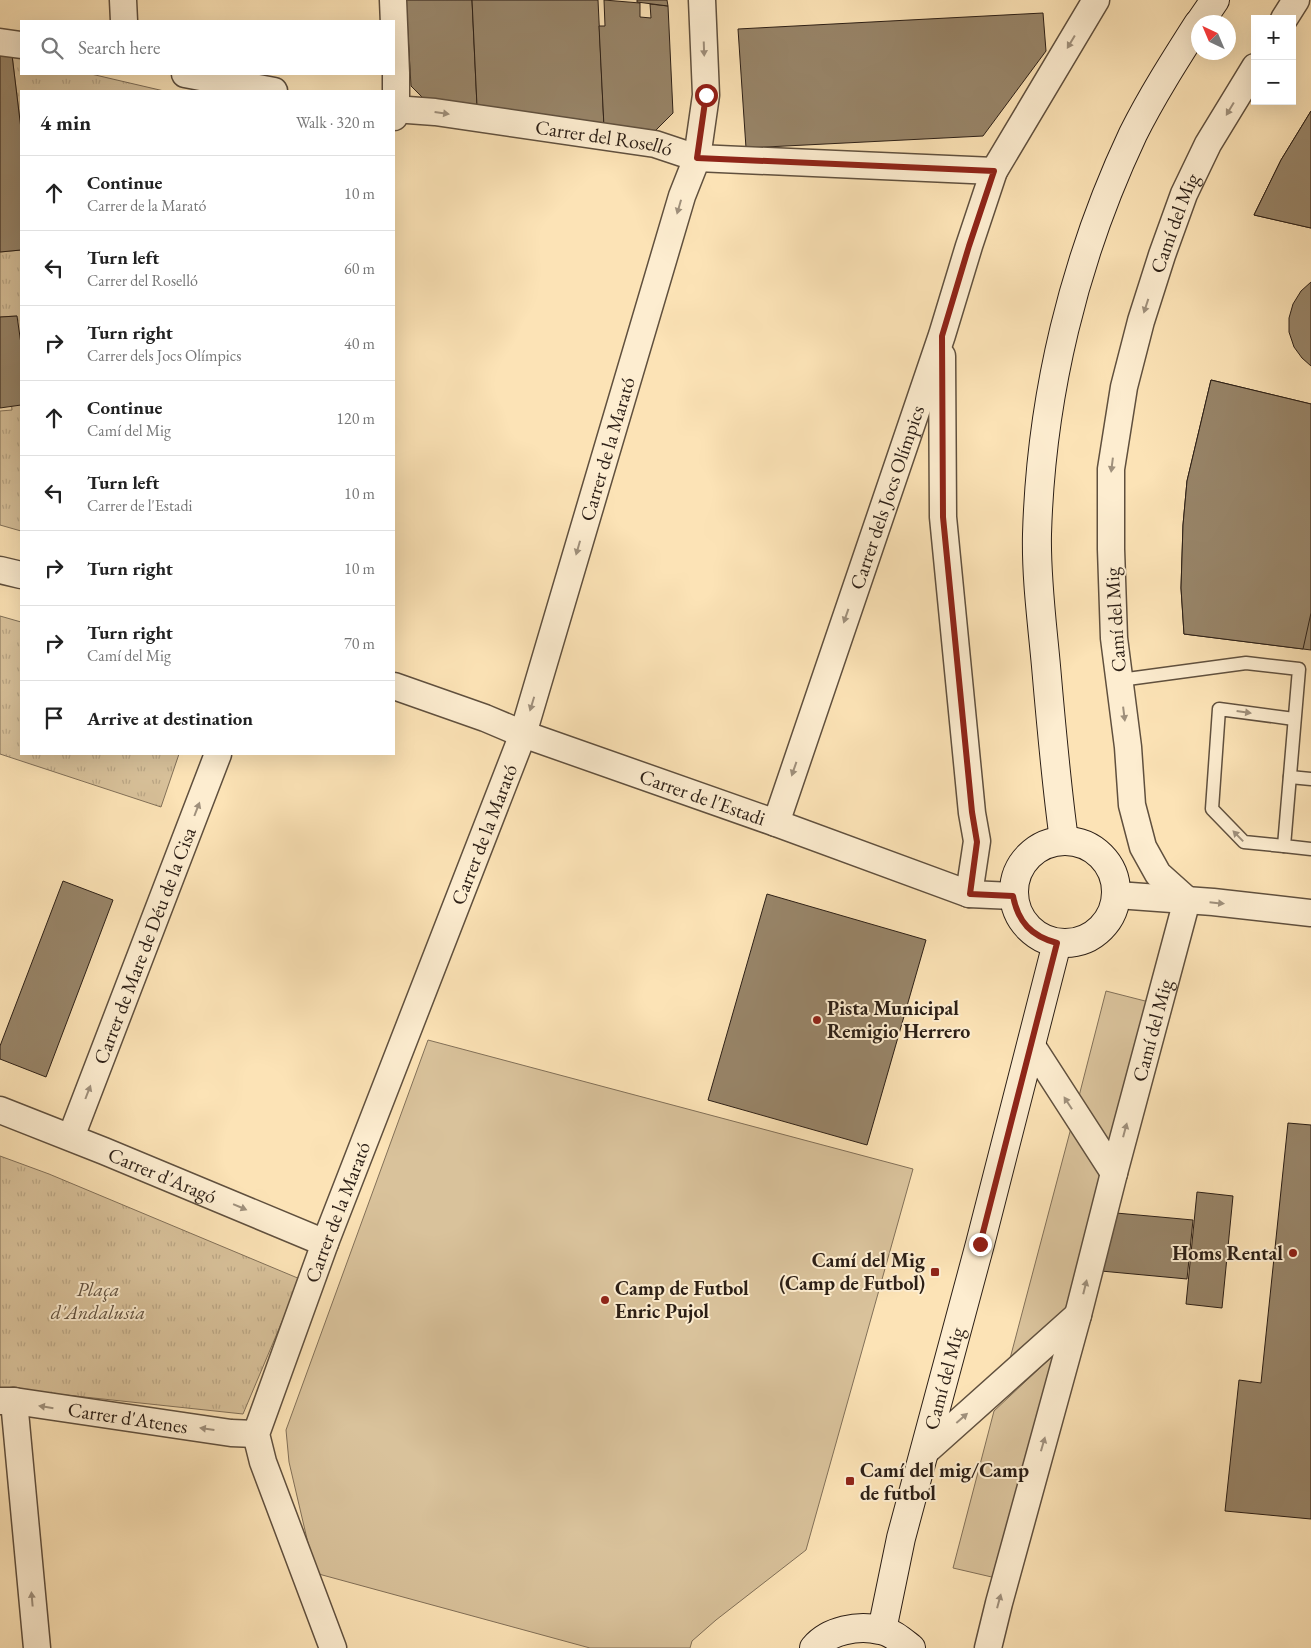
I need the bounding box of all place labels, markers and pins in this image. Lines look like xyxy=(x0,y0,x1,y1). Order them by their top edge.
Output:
place label: Pista Municipal Remigio Herrero xyxy=(827,995,970,1044)
marker: Pista Municipal Remigio Herrero xyxy=(811,1014,823,1026)
place label: Homs Rental xyxy=(1172,1240,1283,1266)
place label: Camí del Mig (Camp de Futbol) xyxy=(779,1247,926,1296)
marker: Homs Rental xyxy=(1287,1247,1299,1259)
marker: Camí del Mig (Camp de Futbol) xyxy=(929,1266,941,1278)
place label: Camp de Futbol Enric Pujol xyxy=(615,1275,749,1324)
marker: Camp de Futbol Enric Pujol xyxy=(599,1294,611,1306)
place label: Camí del mig/Camp de futbol xyxy=(860,1457,1029,1506)
marker: Camí del mig/Camp de futbol xyxy=(844,1475,856,1487)

